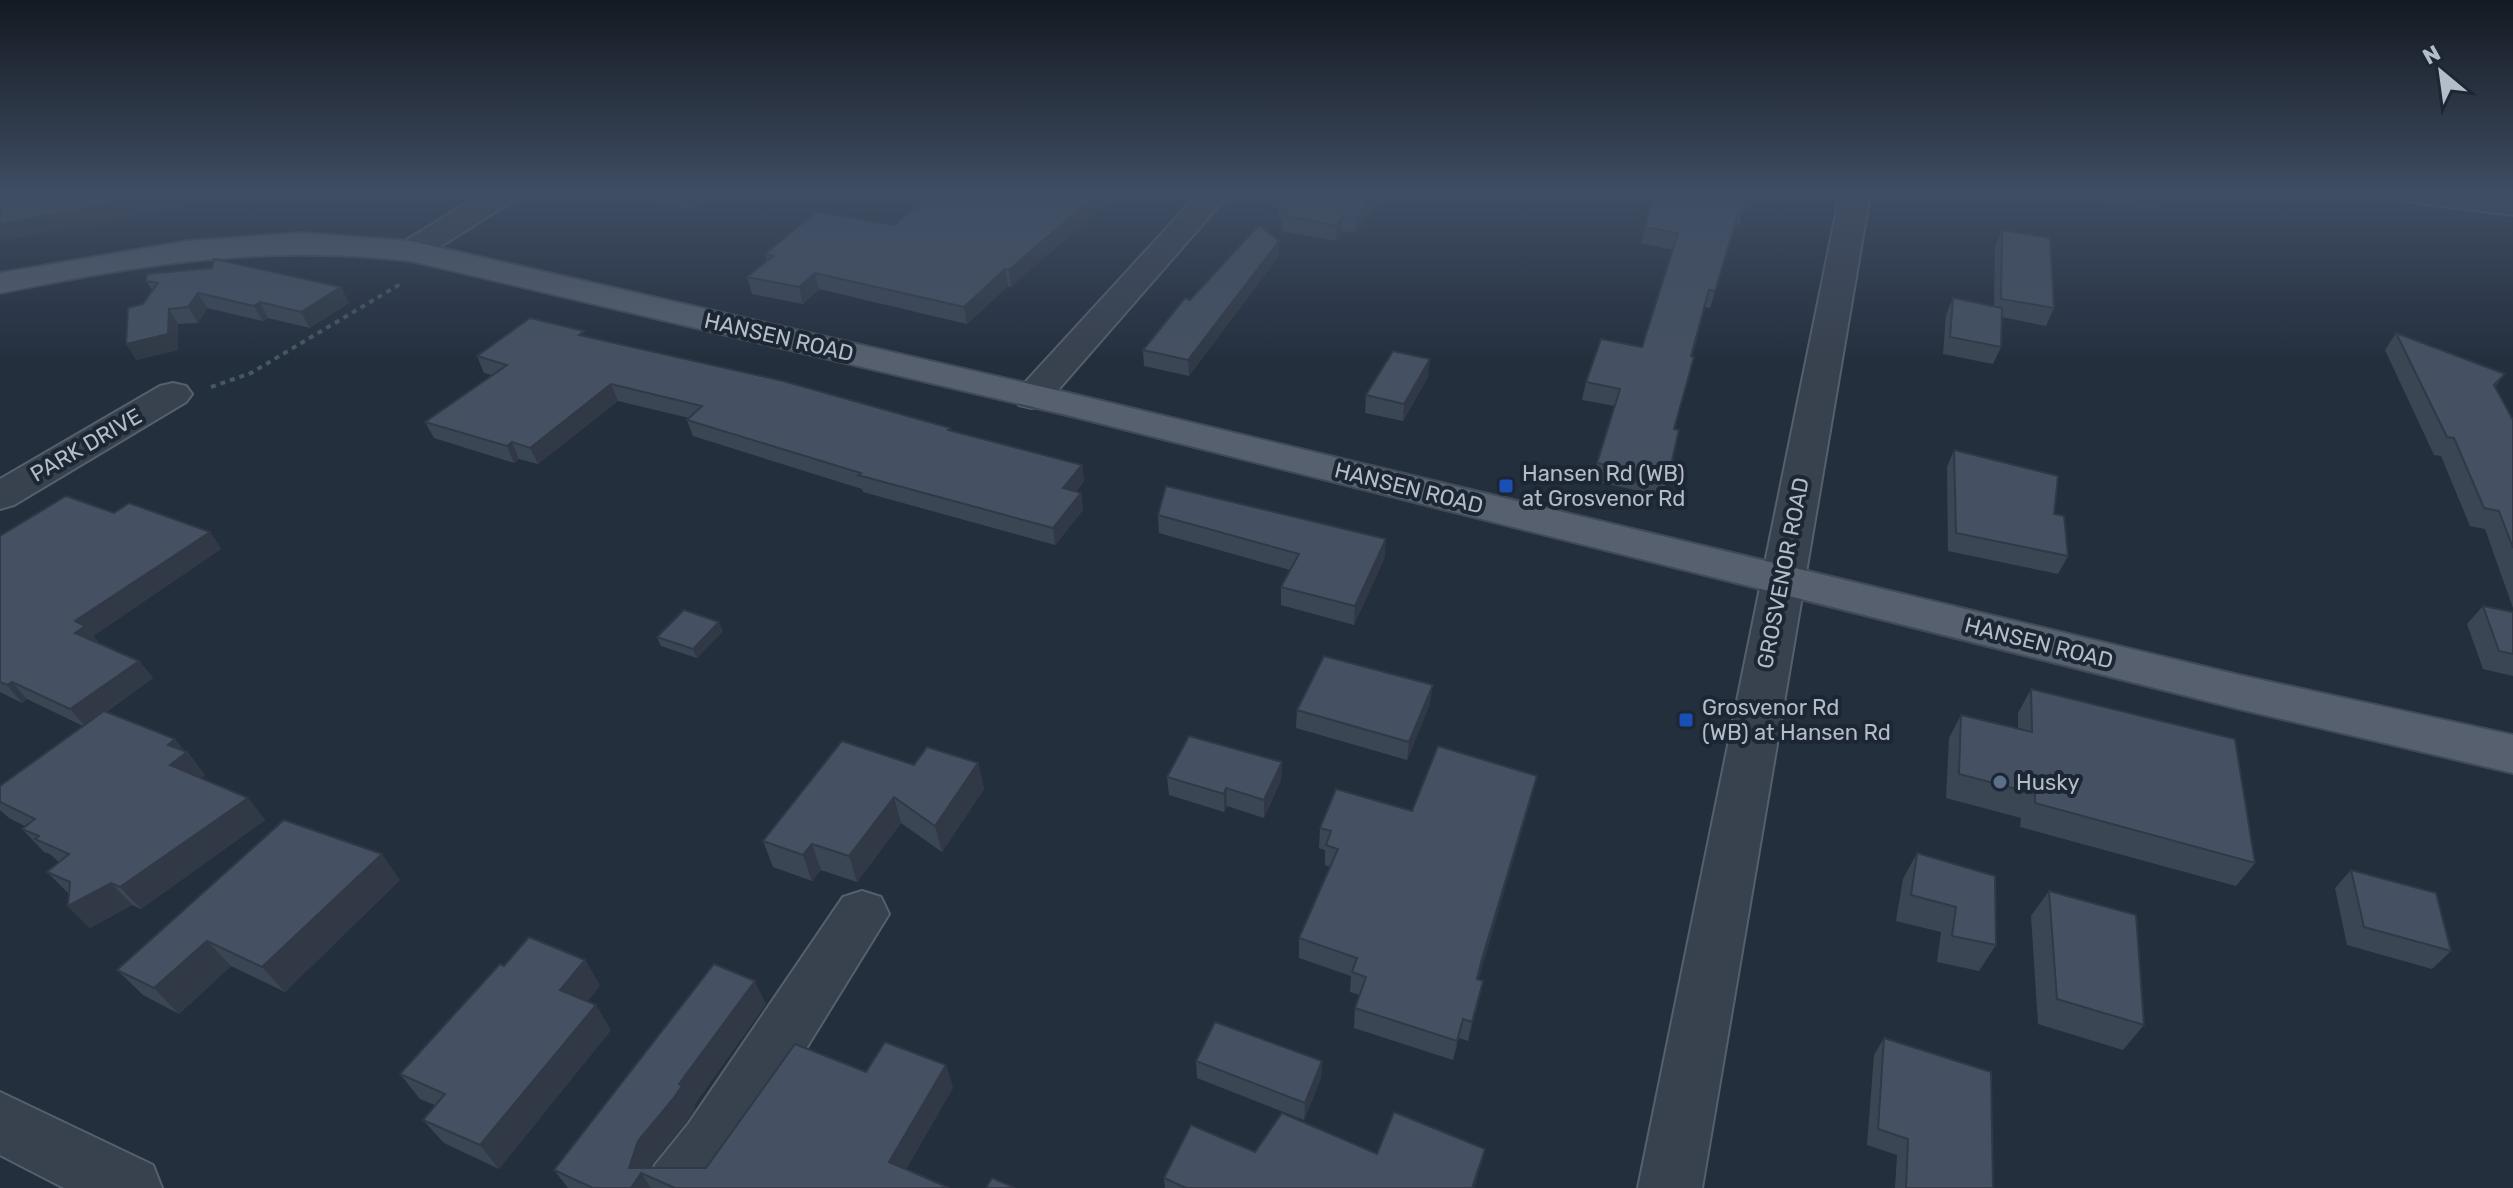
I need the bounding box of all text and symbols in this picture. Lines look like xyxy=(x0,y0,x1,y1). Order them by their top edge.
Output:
north arrow xyxy=(2401,32,2481,112)
text: N xyxy=(2418,39,2445,71)
street label: HANSEN ROAD xyxy=(702,307,856,367)
street label: PARK DRIVE xyxy=(26,402,146,488)
street label: HANSEN ROAD xyxy=(1332,456,1486,520)
place label: Hansen Rd (WB) at Grosvenor Rd xyxy=(1522,460,1685,512)
street label: GROSVENOR ROAD xyxy=(1751,475,1815,671)
marker: Hansen Rd (WB) at Grosvenor Rd xyxy=(1497,477,1515,495)
street label: HANSEN ROAD xyxy=(1962,611,2116,675)
place label: Grosvenor Rd (WB) at Hansen Rd xyxy=(1702,694,1891,746)
marker: Grosvenor Rd (WB) at Hansen Rd xyxy=(1677,711,1695,729)
place label: Husky xyxy=(2016,769,2080,796)
marker: Husky xyxy=(1991,773,2009,791)

